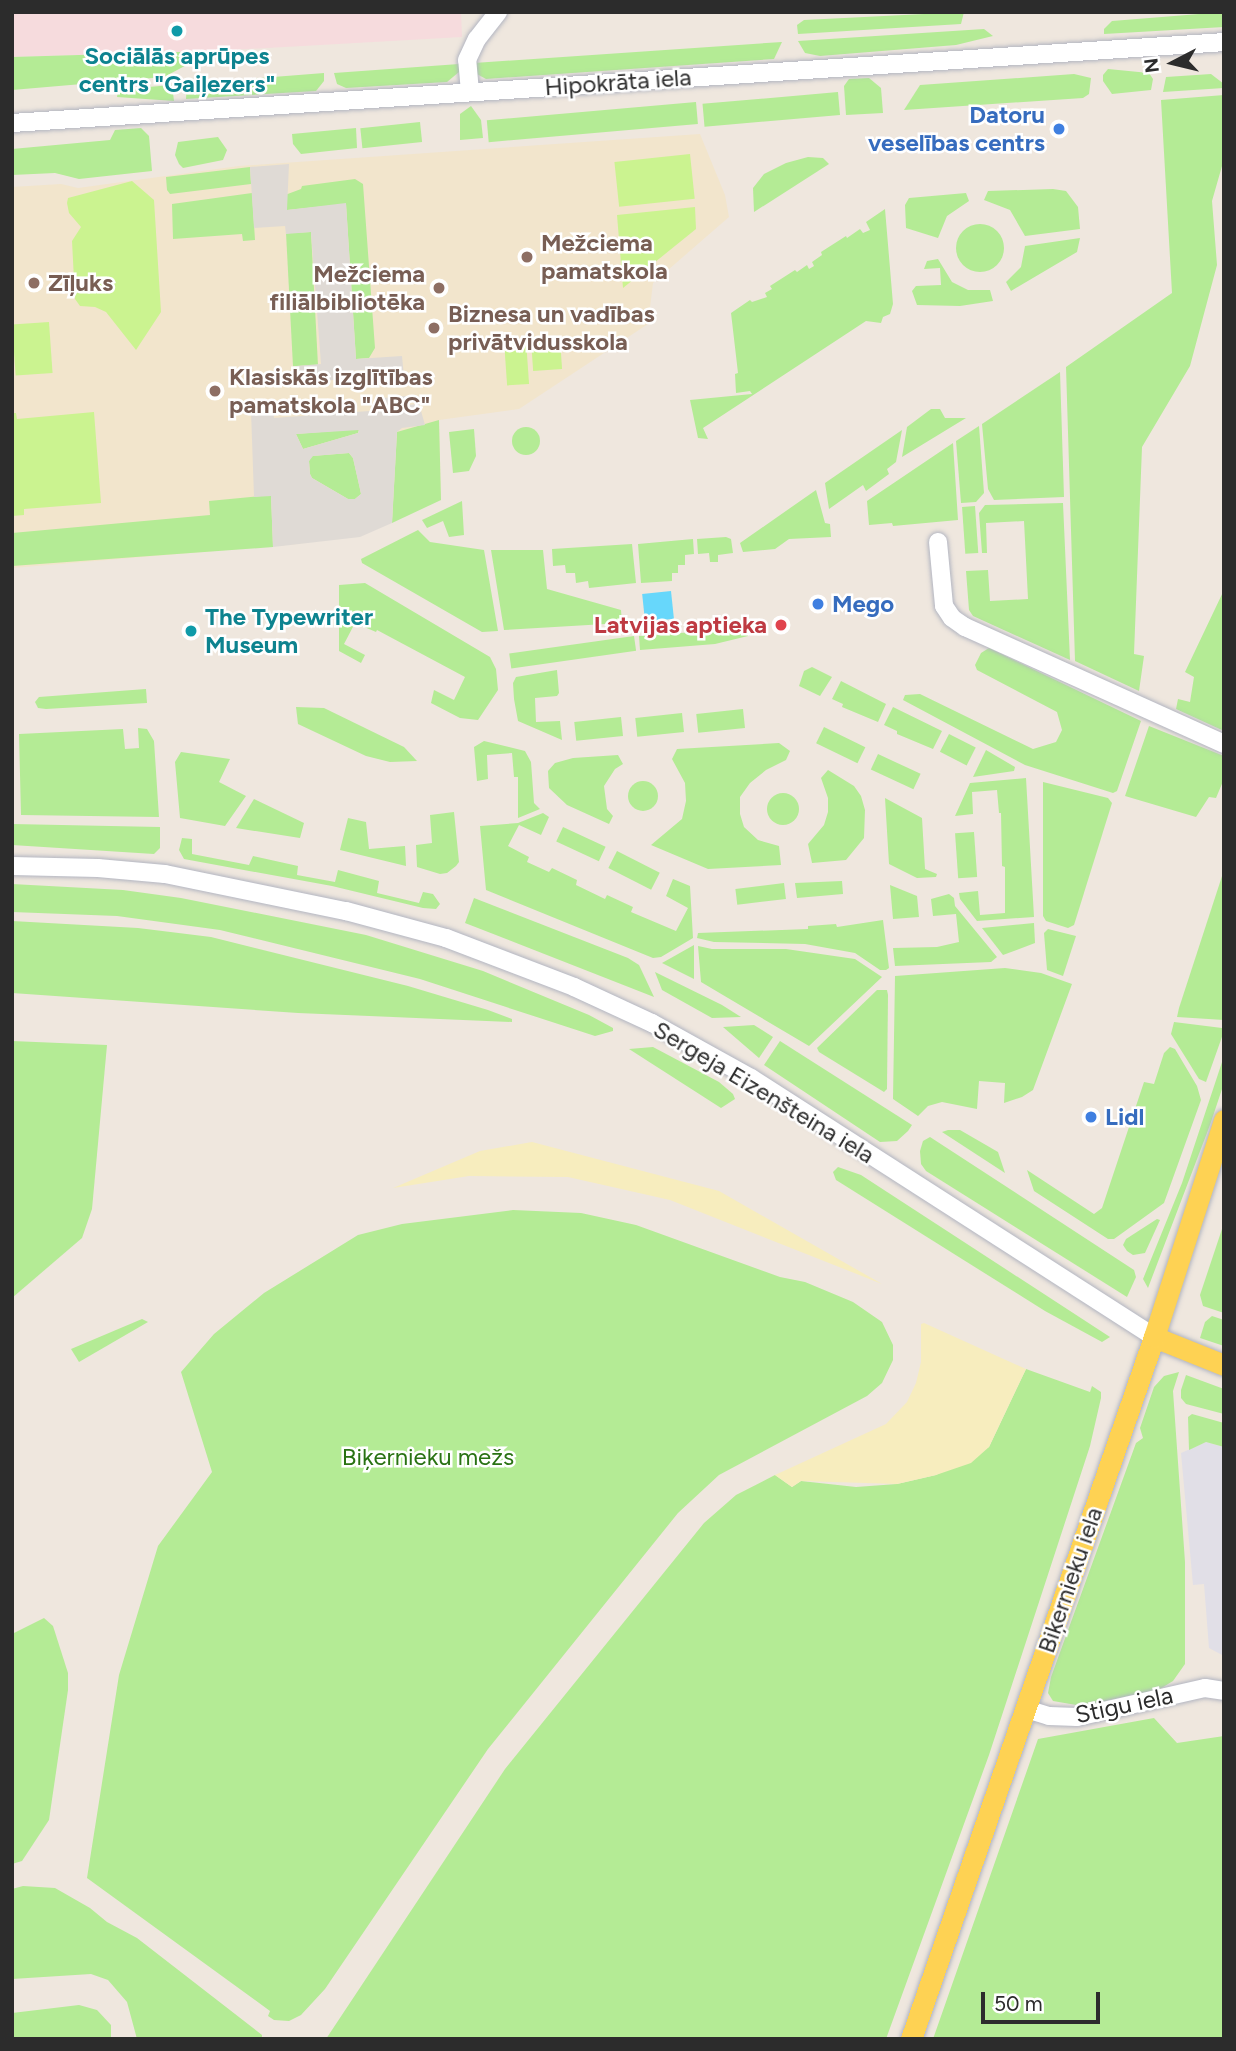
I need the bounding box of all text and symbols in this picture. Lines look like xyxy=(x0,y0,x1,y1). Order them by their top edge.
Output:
marker: Sociālās aprūpes centrs "Gaiļezers" xyxy=(169,23,185,39)
north arrow xyxy=(1138,28,1208,98)
place label: Sociālās aprūpes centrs "Gaiļezers" xyxy=(79,42,275,98)
text: N xyxy=(1139,57,1164,74)
street label: Hipokrāta iela xyxy=(544,63,692,101)
place label: Datoru veselības centrs xyxy=(868,101,1045,157)
marker: Datoru veselības centrs xyxy=(1051,121,1067,137)
place label: Mežciema pamatskola xyxy=(541,229,668,285)
marker: Mežciema pamatskola xyxy=(519,249,535,265)
place label: Mežciema filiālbibliotēka xyxy=(270,260,425,316)
place label: Zīļuks xyxy=(48,269,113,297)
marker: Zīļuks xyxy=(26,275,42,291)
marker: Mežciema filiālbibliotēka xyxy=(431,280,447,296)
place label: Biznesa un vadības privātvidusskola xyxy=(448,300,655,356)
marker: Biznesa un vadības privātvidusskola xyxy=(426,320,442,336)
place label: Klasiskās izglītības pamatskola "ABC" xyxy=(229,363,433,419)
marker: Klasiskās izglītības pamatskola "ABC" xyxy=(207,383,223,399)
place label: Mego xyxy=(832,590,894,618)
marker: Mego xyxy=(810,596,826,612)
place label: The Typewriter Museum xyxy=(205,603,373,659)
place label: Latvijas aptieka xyxy=(594,611,767,639)
marker: Latvijas aptieka xyxy=(773,617,789,633)
marker: The Typewriter Museum xyxy=(183,623,199,639)
street label: Sergeja Eizenšteina iela xyxy=(648,1015,880,1169)
place label: Lidl xyxy=(1105,1103,1144,1131)
marker: Lidl xyxy=(1083,1109,1099,1125)
park label: Biķernieku mežs xyxy=(342,1443,514,1471)
street label: Biķernieku iela xyxy=(1032,1503,1108,1657)
street label: Stigu iela xyxy=(1073,1681,1175,1729)
scale bar xyxy=(984,1978,1103,2022)
text: 50 m xyxy=(994,1991,1043,2016)

